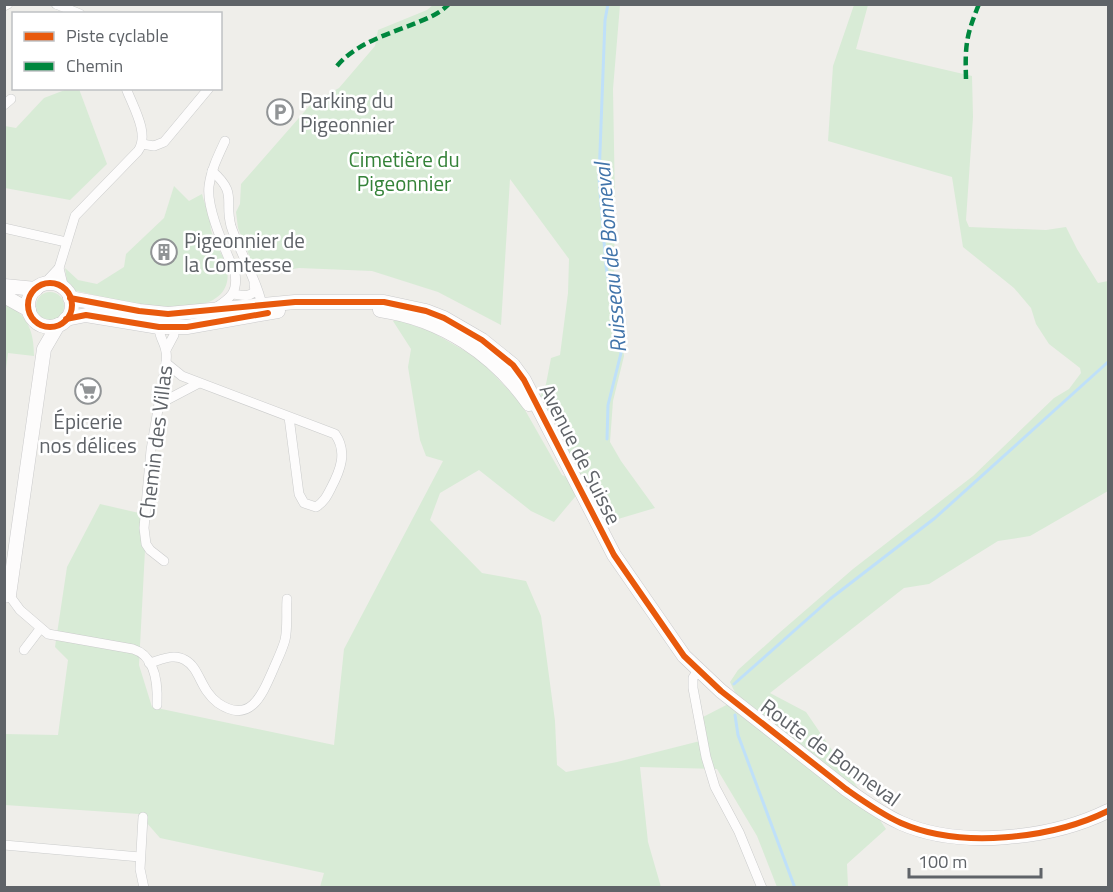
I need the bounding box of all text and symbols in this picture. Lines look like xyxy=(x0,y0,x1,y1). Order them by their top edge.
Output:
legend xyxy=(12,12,222,90)
text: Piste cyclable xyxy=(66,22,168,49)
text: Chemin xyxy=(66,52,123,79)
place label: Parking du Pigeonnier xyxy=(300,84,395,140)
parking icon: Parking du Pigeonnier xyxy=(265,97,295,127)
park label: Cimetière du Pigeonnier xyxy=(348,143,460,199)
water label: Ruisseau de Bonneval xyxy=(585,159,635,354)
place label: Pigeonnier de la Comtesse xyxy=(184,224,305,280)
building icon: Pigeonnier de la Comtesse xyxy=(149,237,179,267)
street label: Chemin des Villas xyxy=(130,363,180,521)
supermarket icon: Épicerie nos délices xyxy=(73,376,103,406)
street label: Avenue de Suisse xyxy=(532,378,630,530)
place label: Épicerie nos délices xyxy=(39,405,137,461)
street label: Route de Bonneval xyxy=(754,690,908,814)
scale bar xyxy=(909,841,1041,879)
text: 100 m xyxy=(918,848,967,875)

